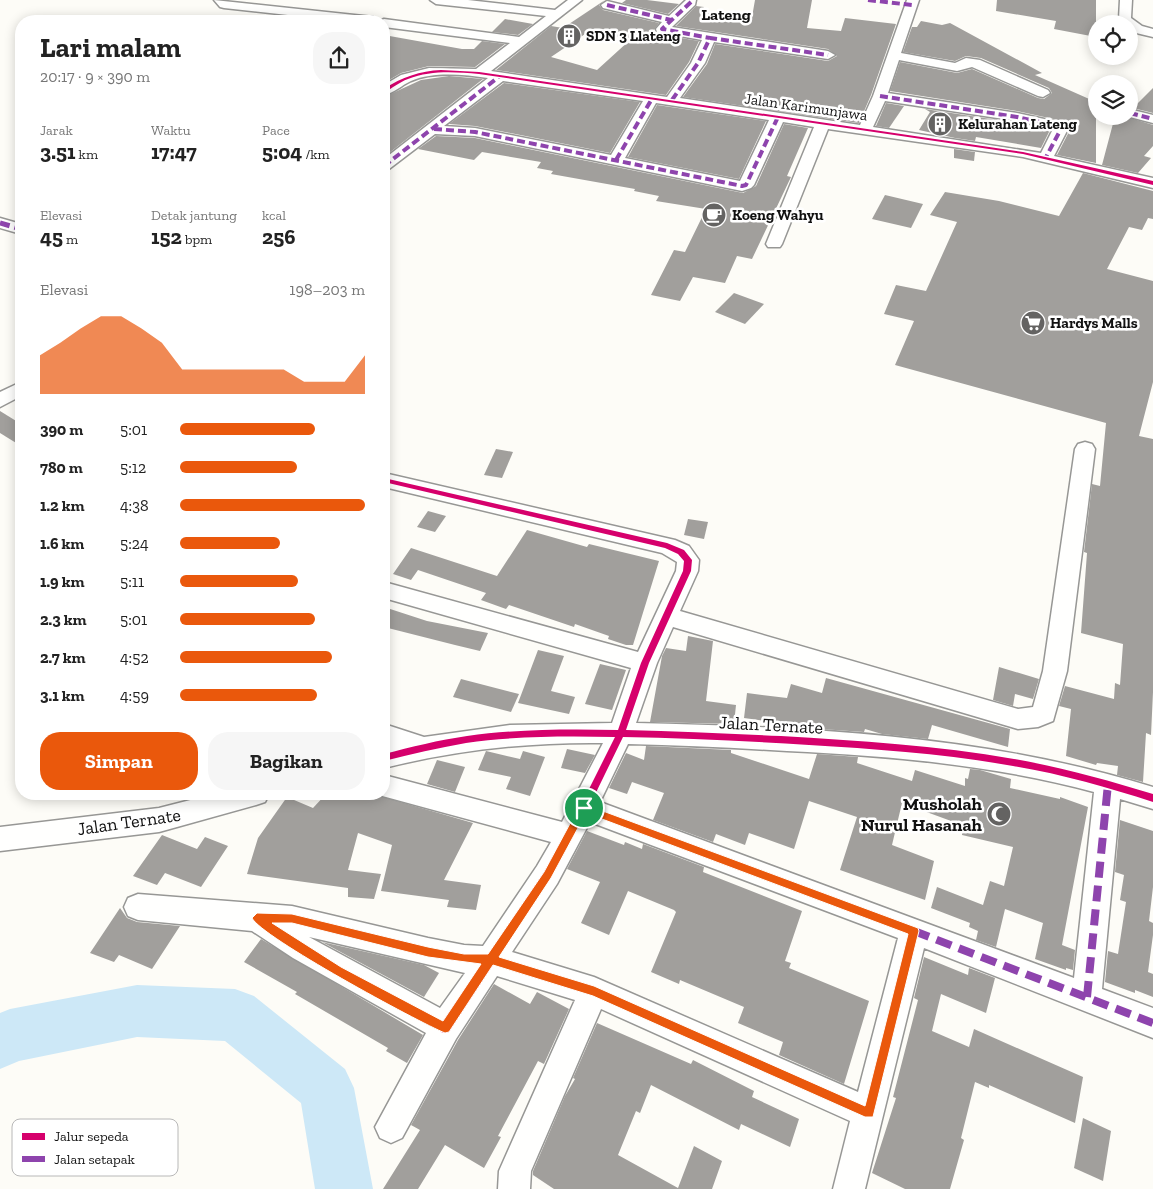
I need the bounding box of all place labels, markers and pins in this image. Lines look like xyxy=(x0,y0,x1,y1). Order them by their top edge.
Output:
building icon: SDN 3 Llateng xyxy=(556,23,582,49)
place label: SDN 3 Llateng xyxy=(586,27,681,45)
building icon: Kelurahan Lateng xyxy=(927,111,953,137)
place label: Kelurahan Lateng xyxy=(958,115,1078,133)
cafe icon: Koeng Wahyu xyxy=(701,202,727,228)
place label: Koeng Wahyu xyxy=(732,206,824,224)
supermarket icon: Hardys Malls xyxy=(1020,310,1046,336)
place label: Hardys Malls xyxy=(1050,314,1138,332)
pin xyxy=(563,787,605,829)
place label: Musholah Nurul Hasanah xyxy=(861,793,983,836)
mosque icon: Musholah Nurul Hasanah xyxy=(986,801,1012,827)

